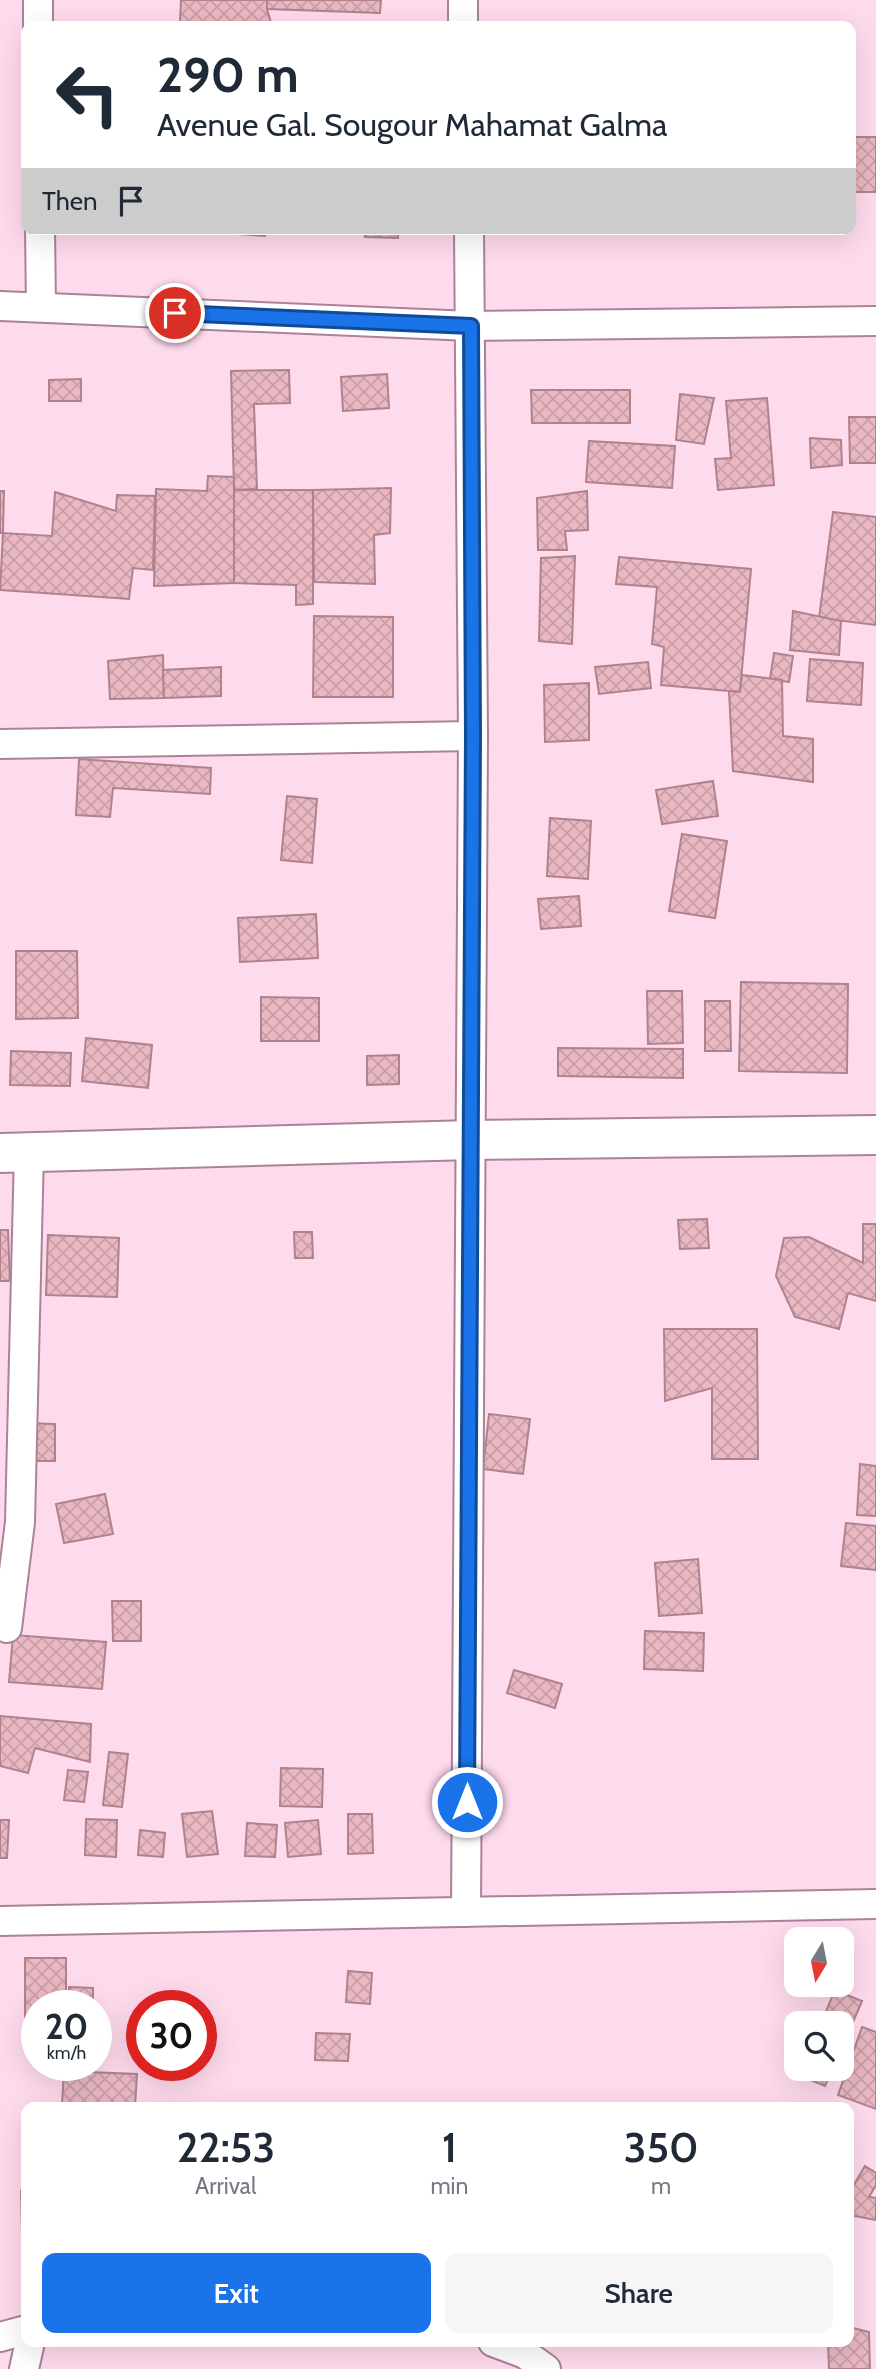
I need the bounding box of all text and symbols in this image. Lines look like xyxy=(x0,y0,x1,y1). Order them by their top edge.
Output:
text: 290 m xyxy=(157,45,299,104)
icon: left xyxy=(42,49,133,140)
text: Avenue Gal. Sougour Mahamat Galma xyxy=(157,105,667,144)
icon: arrive xyxy=(112,182,150,220)
text: Then xyxy=(42,185,98,217)
pin xyxy=(145,283,205,343)
icon: arrive xyxy=(156,294,194,332)
position arrow xyxy=(430,1765,504,1839)
north arrow xyxy=(784,1927,854,1997)
map controls xyxy=(784,1927,854,2081)
speed limit sign: 30 xyxy=(126,1990,217,2081)
text: 20 xyxy=(45,2005,88,2048)
button: search xyxy=(784,2011,854,2081)
text: km/h xyxy=(47,2042,86,2064)
text: 22:53 xyxy=(176,2121,275,2173)
text: 1 xyxy=(442,2121,457,2173)
text: 350 xyxy=(624,2121,699,2173)
text: Arrival xyxy=(195,2172,256,2200)
text: min xyxy=(430,2172,468,2200)
text: m xyxy=(651,2172,671,2200)
button: Exit xyxy=(42,2253,431,2333)
button: Share xyxy=(445,2253,833,2333)

